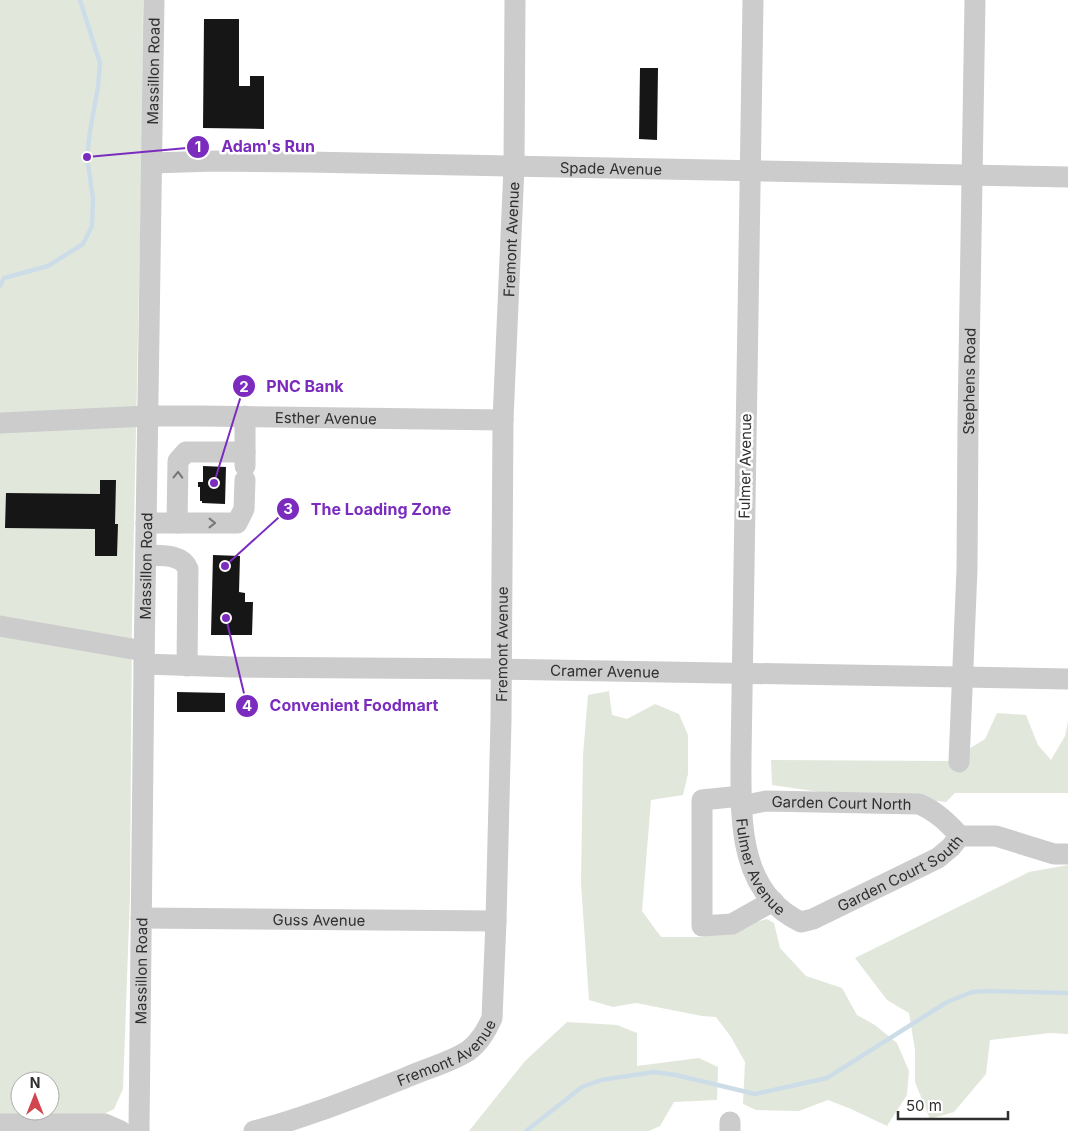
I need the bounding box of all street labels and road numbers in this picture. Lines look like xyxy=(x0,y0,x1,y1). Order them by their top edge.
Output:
street label: Massillon Road xyxy=(143,17,163,125)
street label: Spade Avenue xyxy=(560,157,662,178)
street label: Fremont Avenue xyxy=(499,181,523,297)
street label: Stephens Road xyxy=(958,327,979,435)
street label: Esther Avenue xyxy=(275,407,377,428)
street label: Fulmer Avenue xyxy=(735,413,755,519)
street label: Massillon Road xyxy=(135,512,156,620)
street label: Fremont Avenue xyxy=(492,586,511,702)
street label: Cramer Avenue xyxy=(550,660,660,681)
street label: Garden Court North xyxy=(771,792,912,813)
street label: Fulmer Avenue xyxy=(733,817,790,919)
street label: Garden Court South xyxy=(834,831,967,915)
street label: Guss Avenue xyxy=(272,910,366,929)
street label: Massillon Road xyxy=(131,917,151,1025)
street label: Fremont Avenue xyxy=(394,1016,500,1090)

